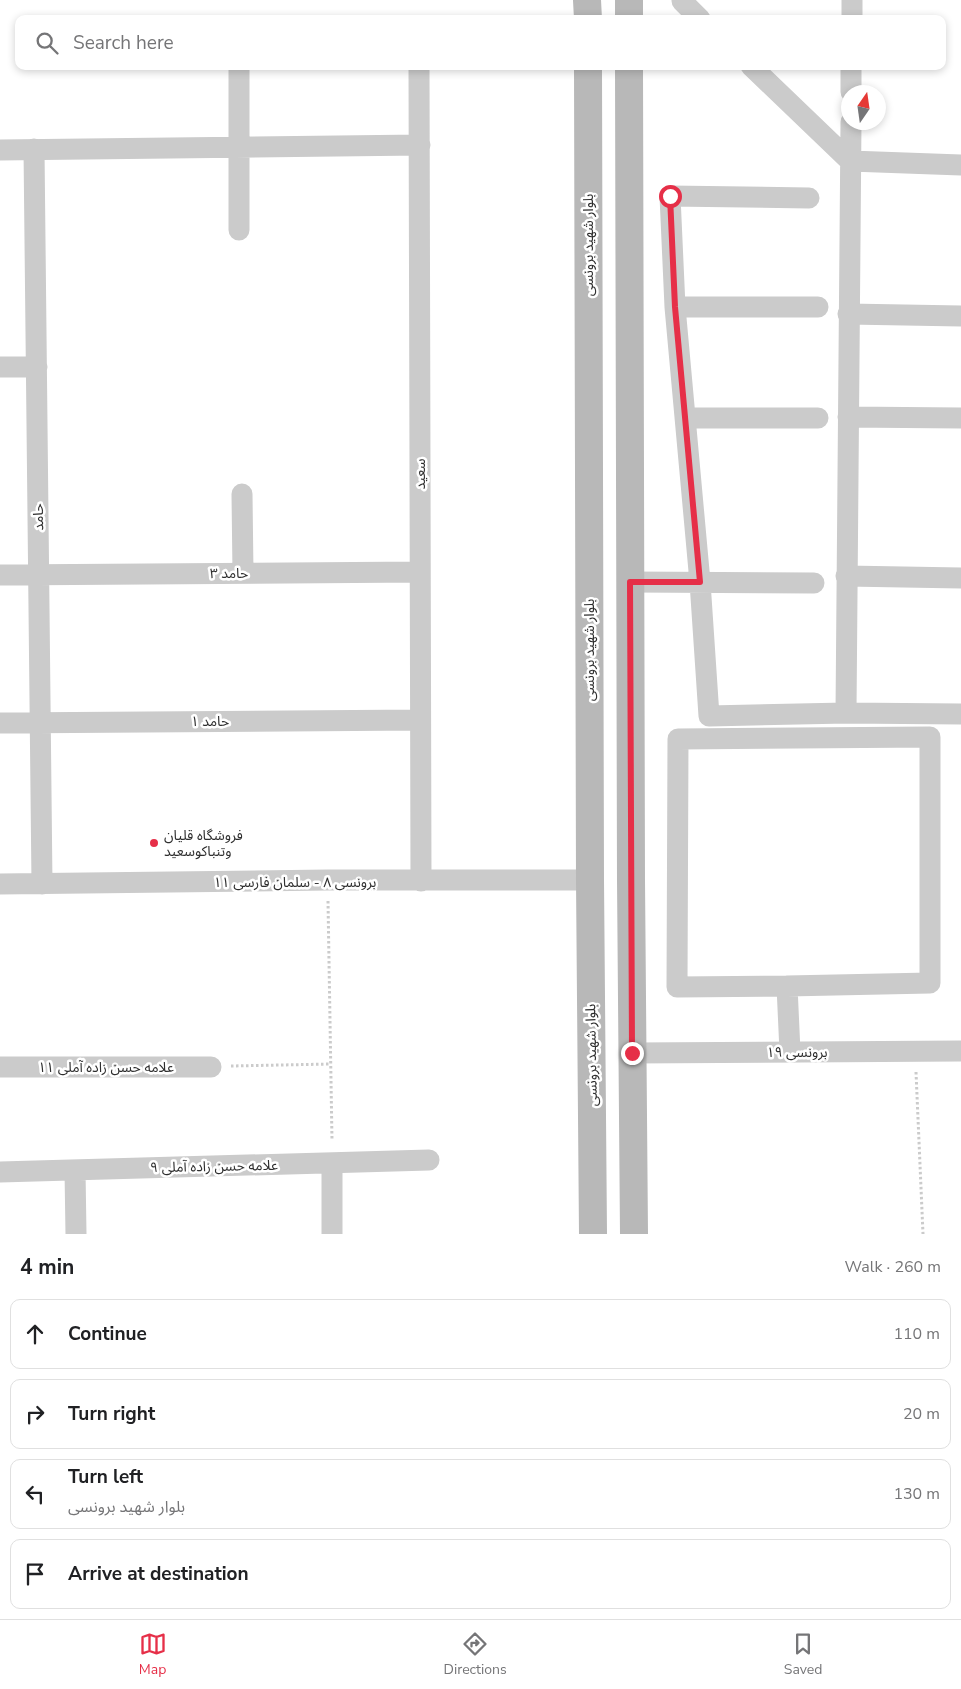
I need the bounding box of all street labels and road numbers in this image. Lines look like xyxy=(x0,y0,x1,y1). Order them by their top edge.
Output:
street label: بلوار شهید برونسی xyxy=(579,194,598,296)
street label: سعید xyxy=(411,459,430,489)
street label: حامد xyxy=(29,503,48,531)
street label: حامد ۳ xyxy=(210,564,248,583)
street label: بلوار شهید برونسی xyxy=(580,599,599,701)
street label: حامد ۱ xyxy=(191,712,229,731)
street label: برونسی ۸ - سلمان فارسی ۱۱ xyxy=(214,873,377,892)
street label: بلوار شهید برونسی xyxy=(581,1003,602,1106)
street label: برونسی ۱۹ xyxy=(766,1043,828,1062)
street label: علامه حسن زاده آملی ۱۱ xyxy=(38,1058,174,1077)
street label: علامه حسن زاده آملی ۹ xyxy=(150,1156,278,1177)

